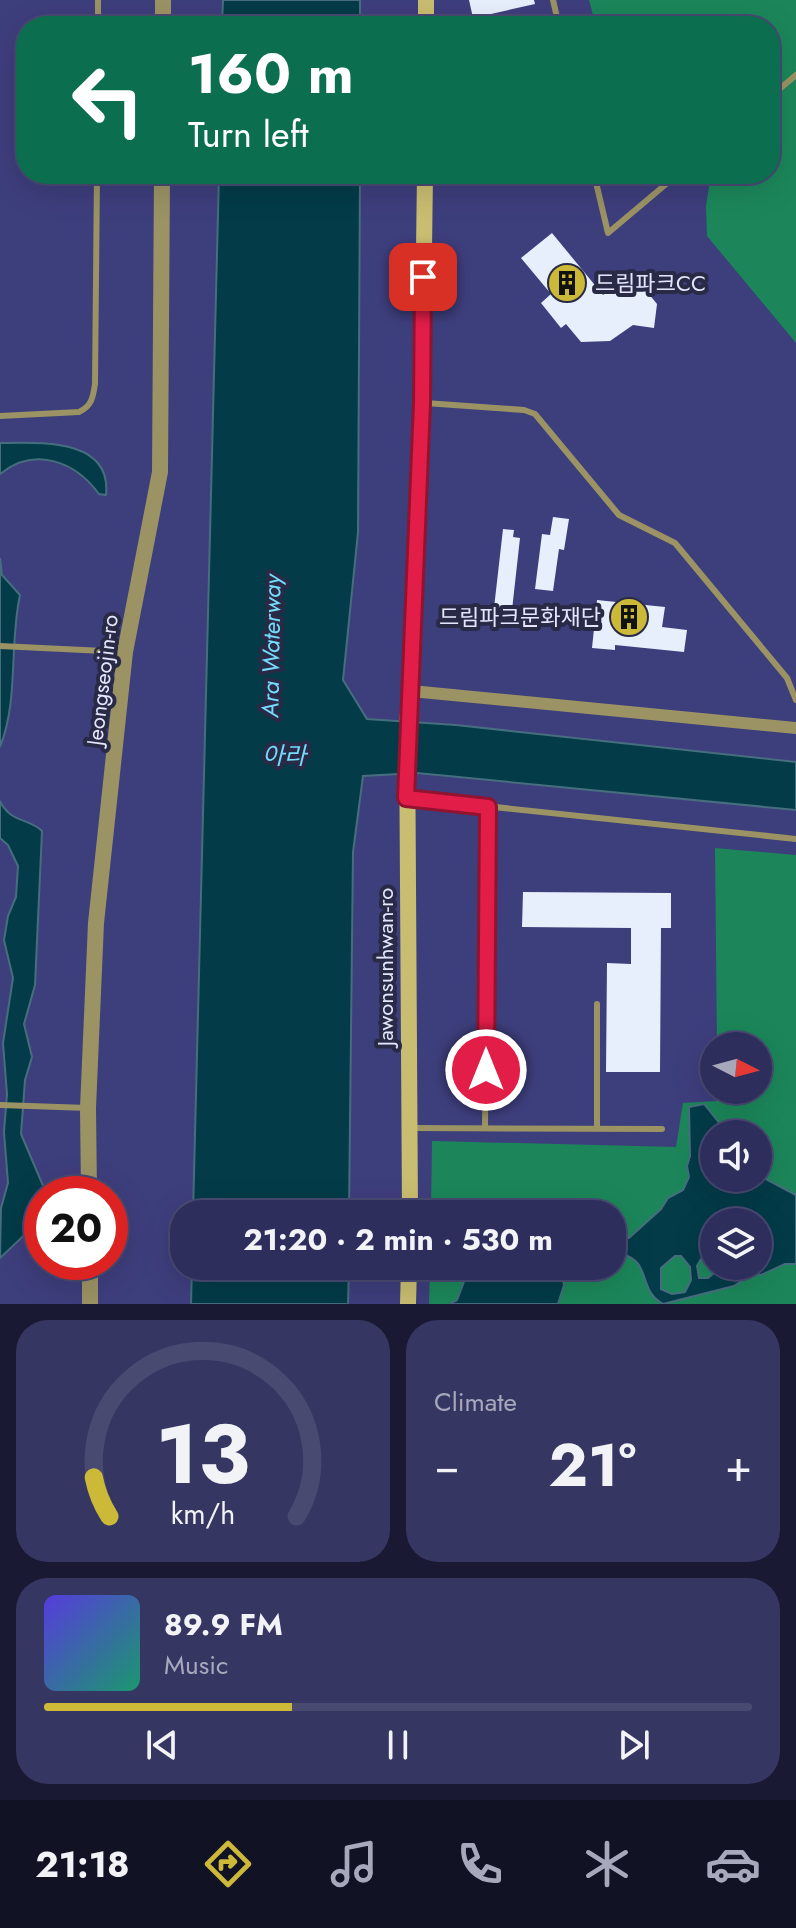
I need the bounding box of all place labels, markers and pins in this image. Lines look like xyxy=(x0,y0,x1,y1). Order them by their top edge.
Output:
pin xyxy=(389,243,457,311)
building icon: 드림파크CC xyxy=(546,262,588,304)
place label: 드림파크CC xyxy=(595,267,706,299)
building icon: 드림파크문화재단 xyxy=(608,596,650,638)
place label: 드림파크문화재단 xyxy=(439,601,601,633)

